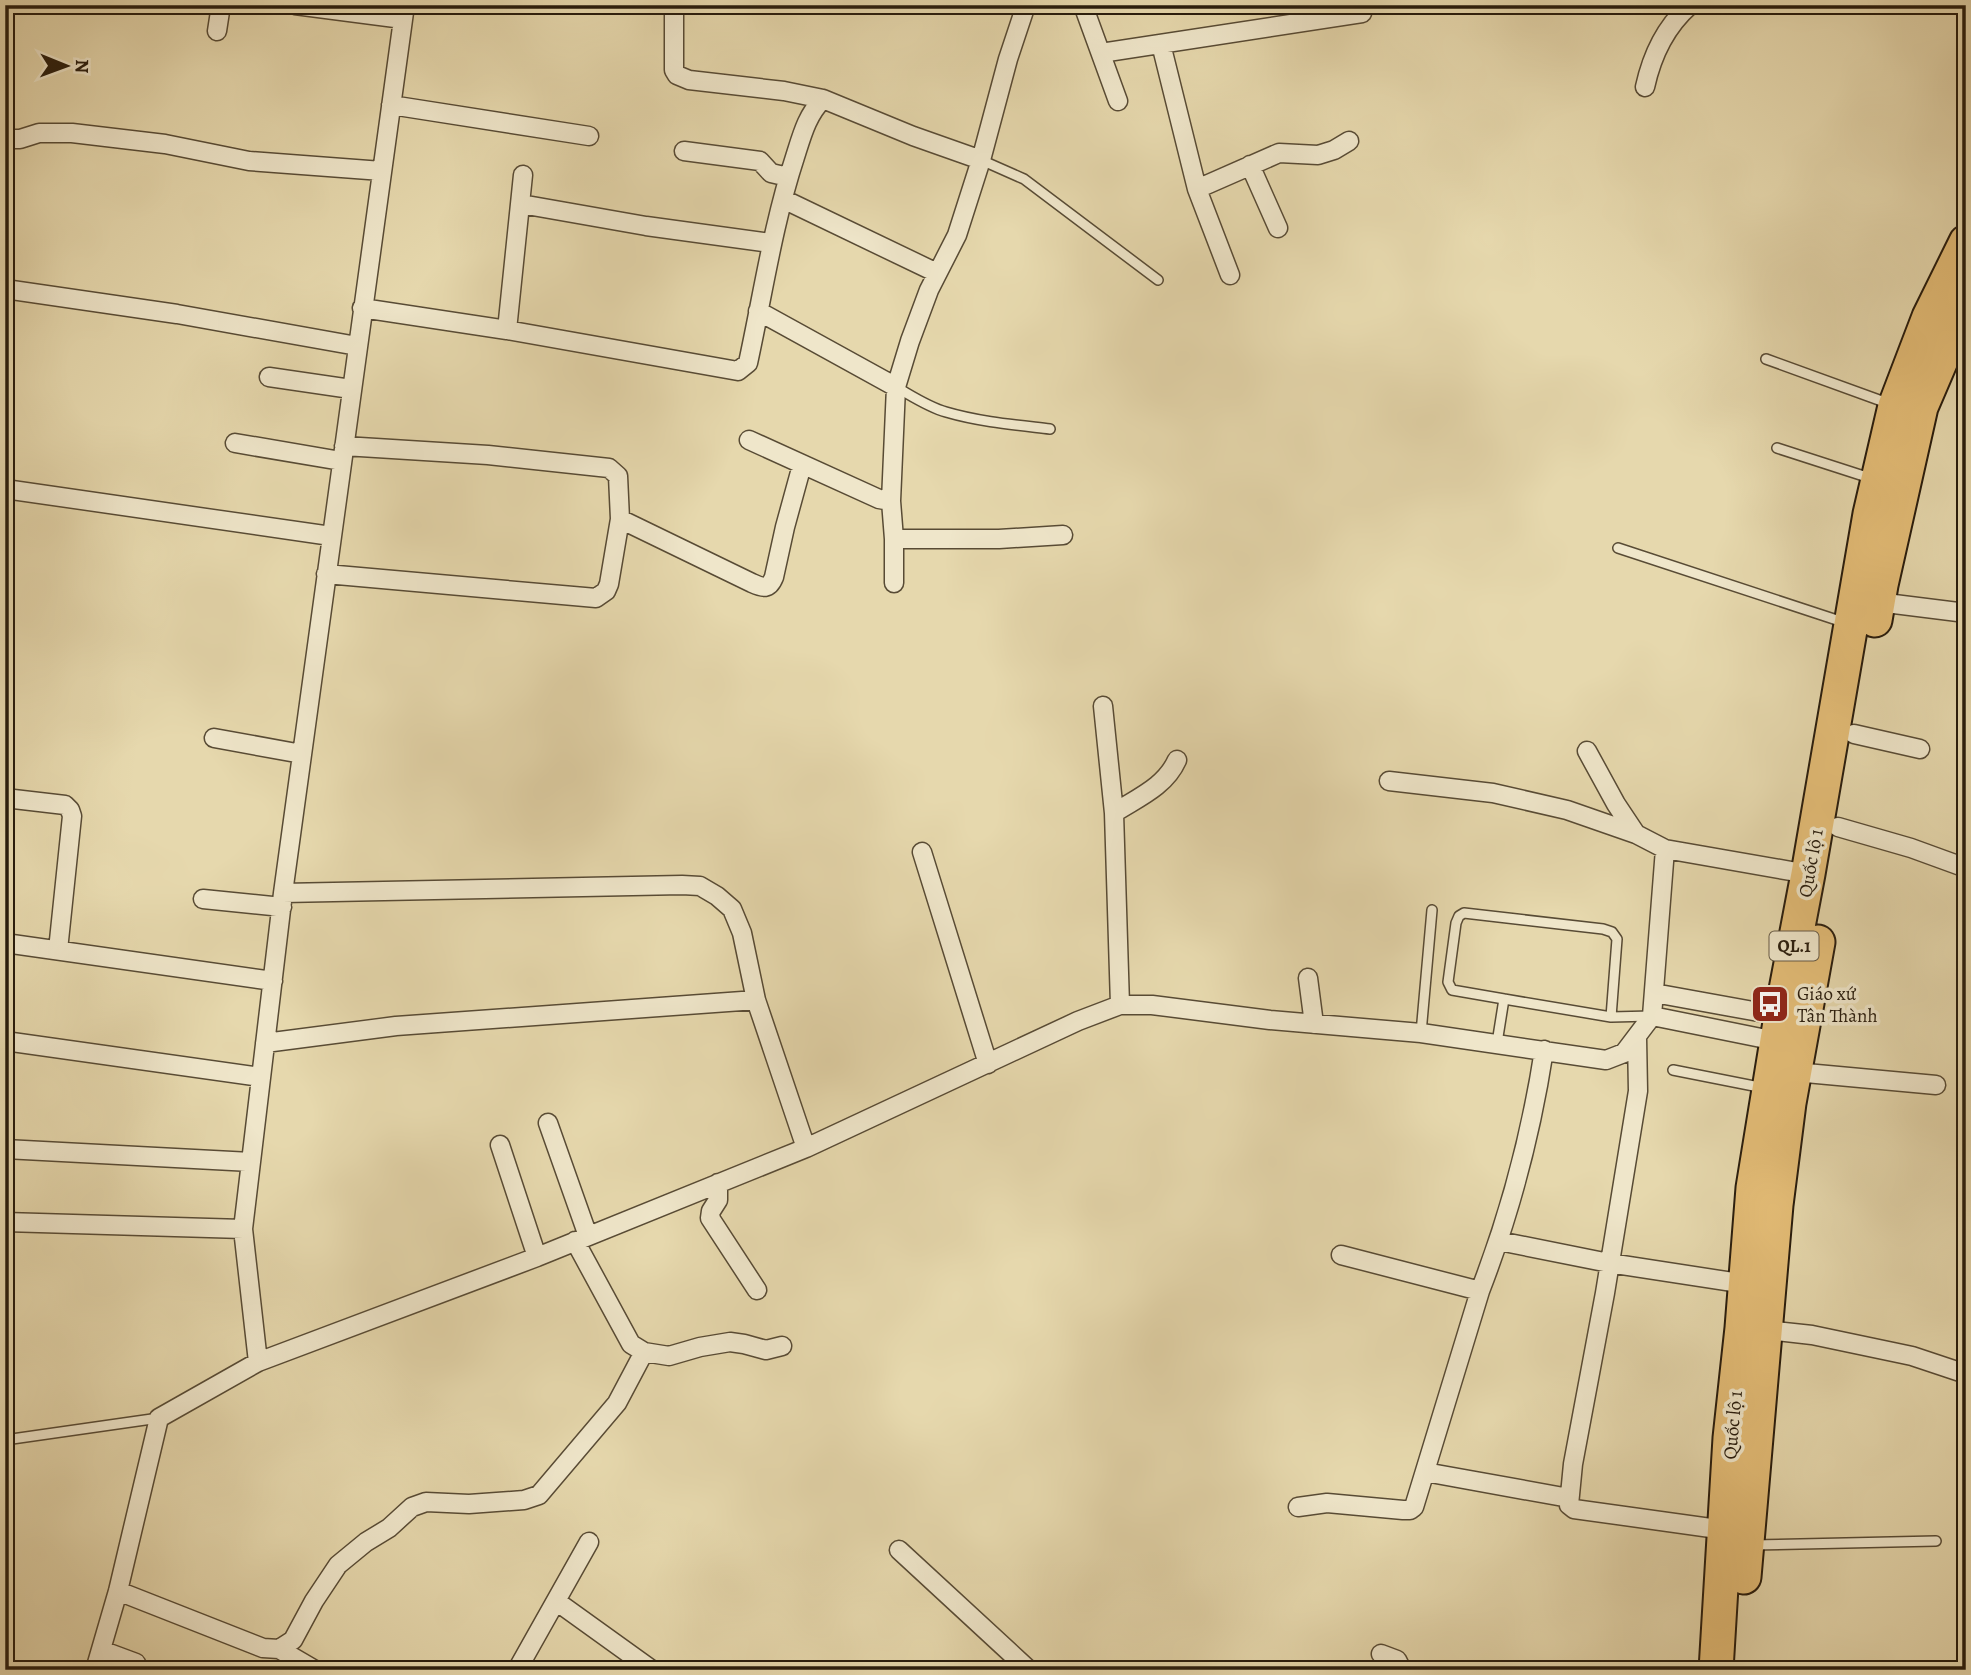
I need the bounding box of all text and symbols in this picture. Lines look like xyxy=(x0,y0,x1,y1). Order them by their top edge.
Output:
north arrow xyxy=(32,32,102,102)
text: N xyxy=(69,59,95,74)
street label: Quốc lộ 1 xyxy=(1792,826,1830,899)
road number: QL.1 xyxy=(1770,931,1818,960)
place label: Giáo xứ Tân Thành xyxy=(1797,981,1878,1029)
bus stop icon: Giáo xứ Tân Thành xyxy=(1749,983,1791,1025)
street label: Quốc lộ 1 xyxy=(1717,1389,1749,1461)

